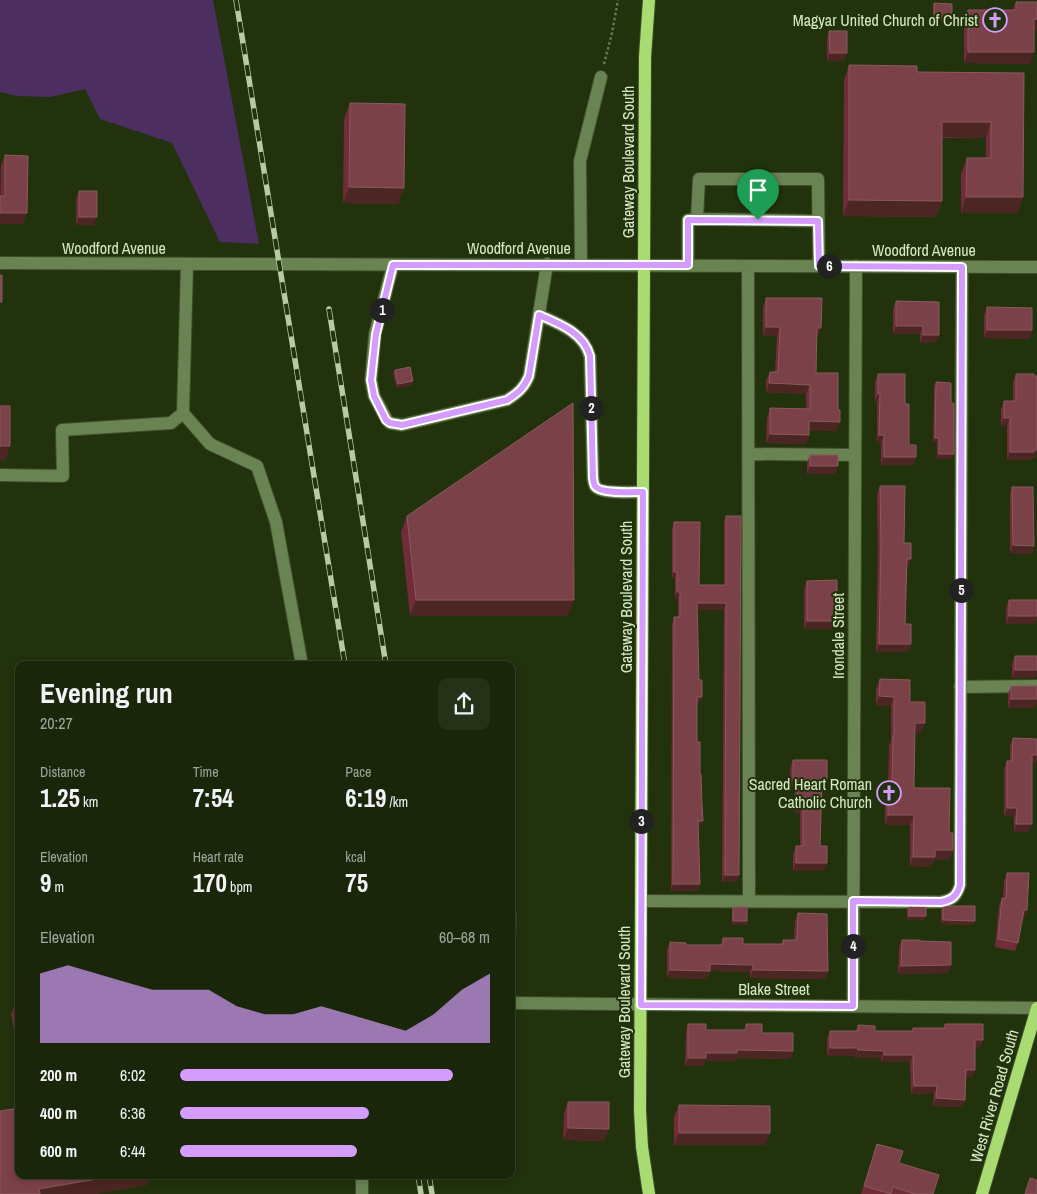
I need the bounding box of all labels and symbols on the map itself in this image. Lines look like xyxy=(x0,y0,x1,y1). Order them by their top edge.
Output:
church icon: Magyar United Church of Christ xyxy=(982,7,1008,33)
place label: Magyar United Church of Christ xyxy=(793,9,978,31)
street label: Gateway Boulevard South xyxy=(617,86,639,238)
pin xyxy=(737,169,779,220)
street label: Woodford Avenue xyxy=(62,237,166,259)
street label: Woodford Avenue xyxy=(467,237,571,259)
street label: Woodford Avenue xyxy=(872,239,976,261)
pin: 6 xyxy=(816,254,842,278)
pin: 1 xyxy=(370,298,394,322)
pin: 2 xyxy=(578,396,604,420)
street label: Gateway Boulevard South xyxy=(615,521,637,673)
pin: 5 xyxy=(948,578,974,602)
street label: Irondale Street xyxy=(827,593,849,679)
place label: Sacred Heart Roman Catholic Church xyxy=(749,773,872,813)
church icon: Sacred Heart Roman Catholic Church xyxy=(876,780,902,806)
pin: 3 xyxy=(628,808,654,834)
street label: Gateway Boulevard South xyxy=(613,926,635,1078)
pin: 4 xyxy=(840,934,866,958)
street label: Blake Street xyxy=(738,978,810,1000)
street label: West River Road South xyxy=(964,1027,1024,1165)

